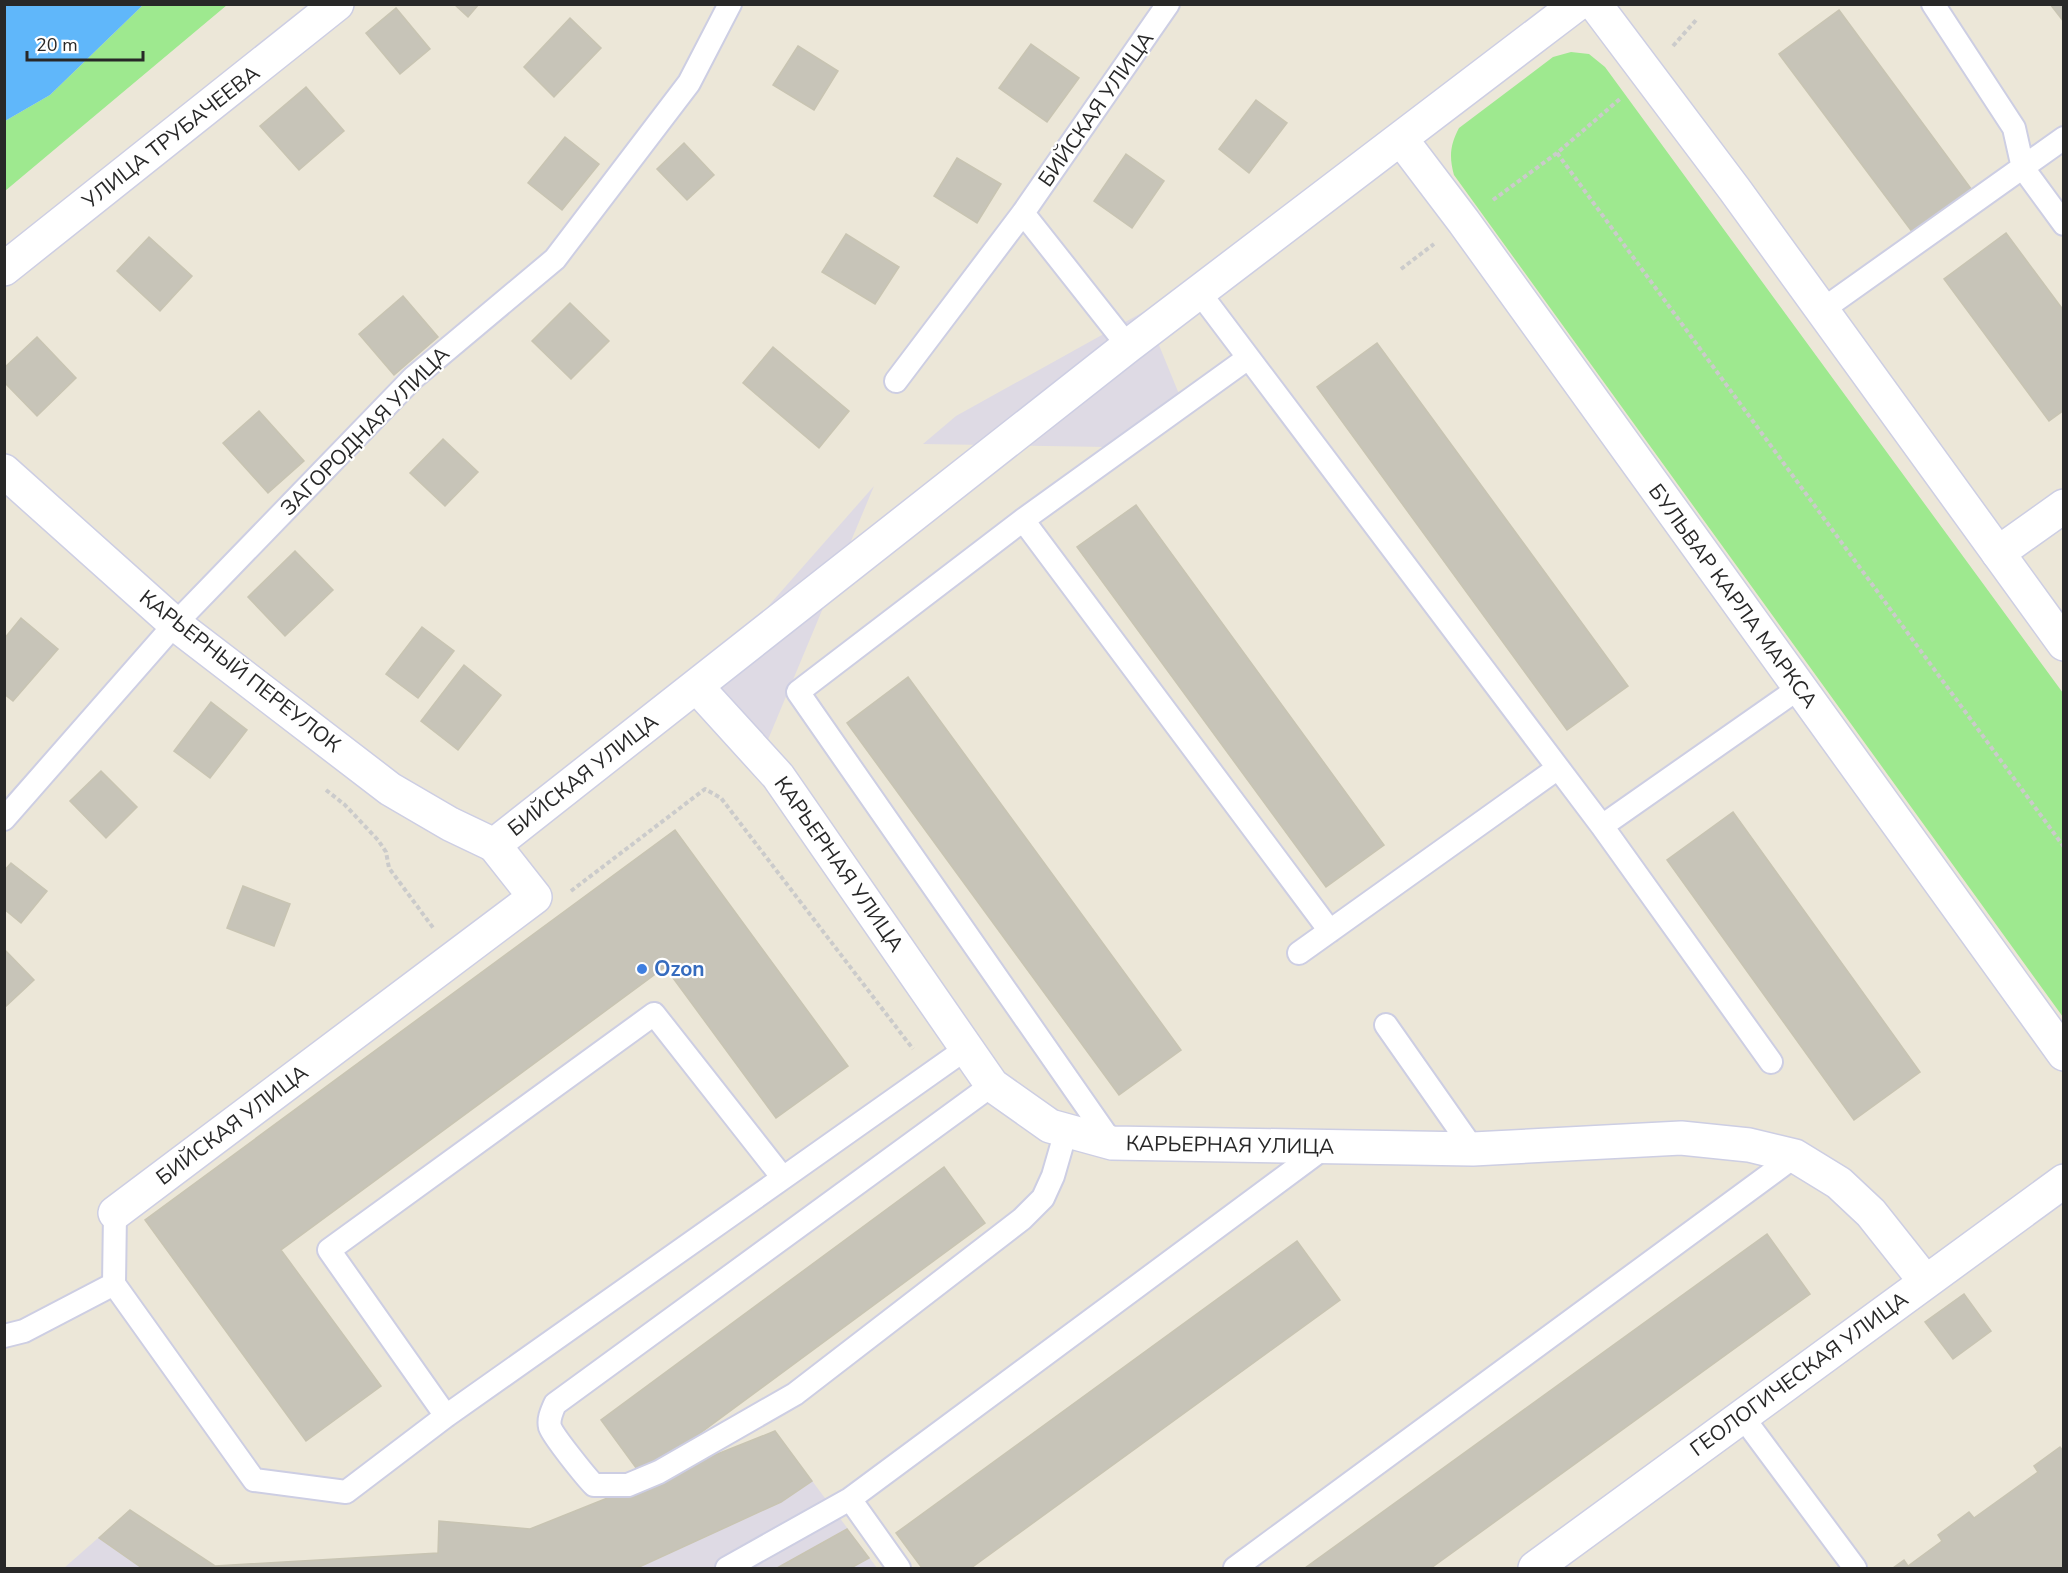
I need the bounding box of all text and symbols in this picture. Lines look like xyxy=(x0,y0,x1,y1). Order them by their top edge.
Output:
scale bar xyxy=(27,24,142,62)
street label: БИЙСКАЯ УЛИЦА xyxy=(1032,26,1160,192)
text: 20 m xyxy=(36,33,78,57)
street label: УЛИЦА ТРУБАЧЕЕВА xyxy=(76,59,265,216)
street label: ЗАГОРОДНАЯ УЛИЦА xyxy=(274,340,456,522)
street label: БУЛЬВАР КАРЛА МАРКСА xyxy=(1642,478,1824,714)
street label: КАРЬЕРНЫЙ ПЕРЕУЛОК xyxy=(134,584,347,759)
street label: БИЙСКАЯ УЛИЦА xyxy=(502,707,664,843)
street label: КАРЬЕРНАЯ УЛИЦА xyxy=(768,771,910,957)
place label: Ozon xyxy=(654,955,705,983)
marker: Ozon xyxy=(635,962,649,976)
street label: БИЙСКАЯ УЛИЦА xyxy=(150,1059,314,1191)
street label: КАРЬЕРНАЯ УЛИЦА xyxy=(1126,1129,1334,1161)
street label: ГЕОЛОГИЧЕСКАЯ УЛИЦА xyxy=(1684,1285,1914,1463)

